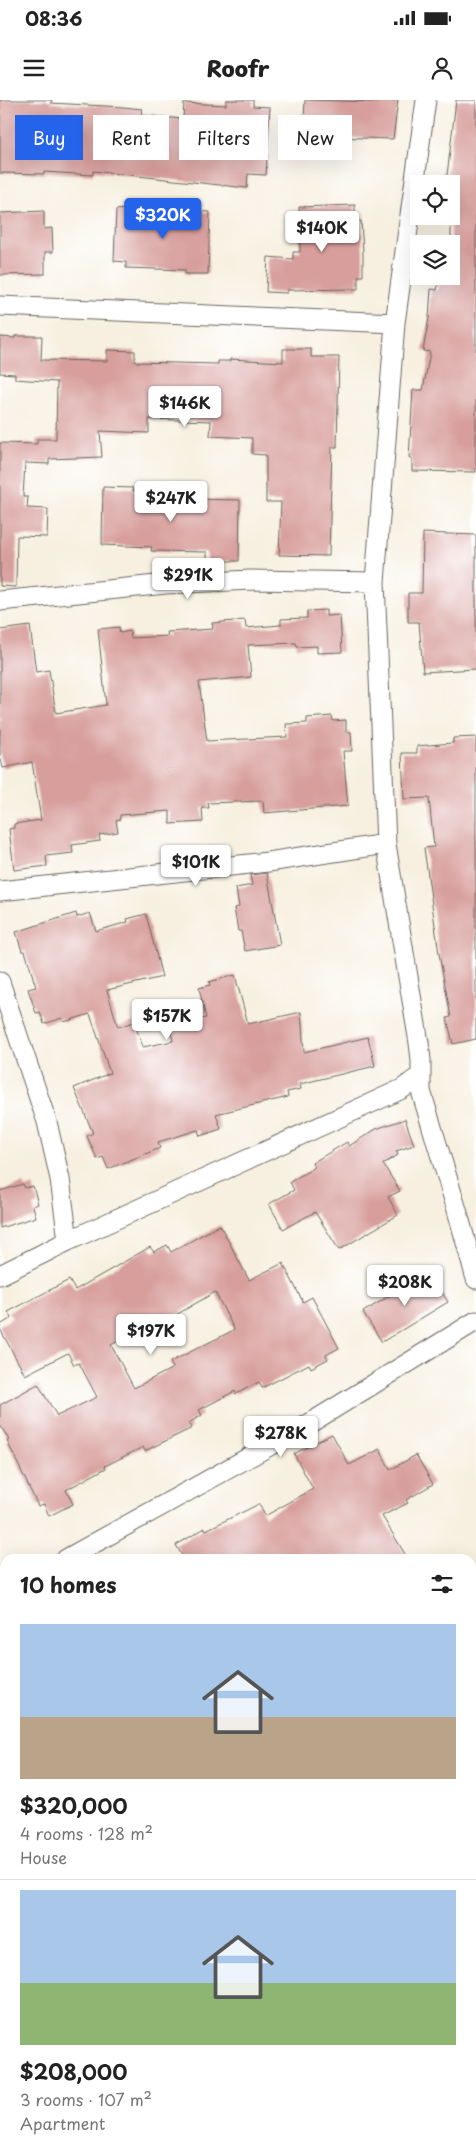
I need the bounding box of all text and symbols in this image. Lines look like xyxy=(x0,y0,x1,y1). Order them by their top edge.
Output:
text: 08:36 xyxy=(25,4,82,32)
text: Roofr xyxy=(206,51,270,84)
icon: menu xyxy=(20,54,48,82)
icon: person xyxy=(428,54,456,82)
chip: Buy xyxy=(15,115,83,160)
chip: Rent xyxy=(93,115,169,160)
chip: Filters xyxy=(179,115,268,160)
chip: New xyxy=(278,115,352,160)
map controls xyxy=(410,175,460,285)
button: locate xyxy=(410,175,460,225)
pin: $320K xyxy=(128,198,198,240)
text: $320K xyxy=(135,202,191,226)
pin: $140K xyxy=(287,210,357,253)
text: $140K xyxy=(296,215,348,239)
button: layers xyxy=(410,235,460,285)
pin: $146K xyxy=(150,386,220,428)
text: $146K xyxy=(159,390,211,414)
pin: $247K xyxy=(136,480,206,523)
text: $247K xyxy=(145,485,197,509)
pin: $291K xyxy=(153,558,223,600)
text: $291K xyxy=(163,562,213,586)
pin: $101K xyxy=(161,844,231,887)
text: $101K xyxy=(172,849,220,873)
pin: $157K xyxy=(132,998,202,1041)
text: $157K xyxy=(143,1003,191,1027)
pin: $208K xyxy=(370,1264,440,1307)
text: $208K xyxy=(378,1269,432,1293)
pin: $197K xyxy=(116,1314,186,1356)
text: $197K xyxy=(127,1318,175,1342)
pin: $278K xyxy=(246,1416,316,1458)
text: $278K xyxy=(255,1420,307,1444)
text: 10 homes xyxy=(20,1568,117,1600)
icon: filters xyxy=(428,1570,456,1598)
icon: home xyxy=(193,1657,283,1747)
text: $320,000 xyxy=(20,1789,128,1821)
text: 4 rooms · 128 m² xyxy=(20,1821,153,1845)
text: House xyxy=(20,1845,67,1869)
icon: home xyxy=(193,1922,283,2012)
text: $208,000 xyxy=(20,2055,127,2087)
text: 3 rooms · 107 m² xyxy=(20,2087,152,2111)
text: Apartment xyxy=(20,2111,105,2135)

